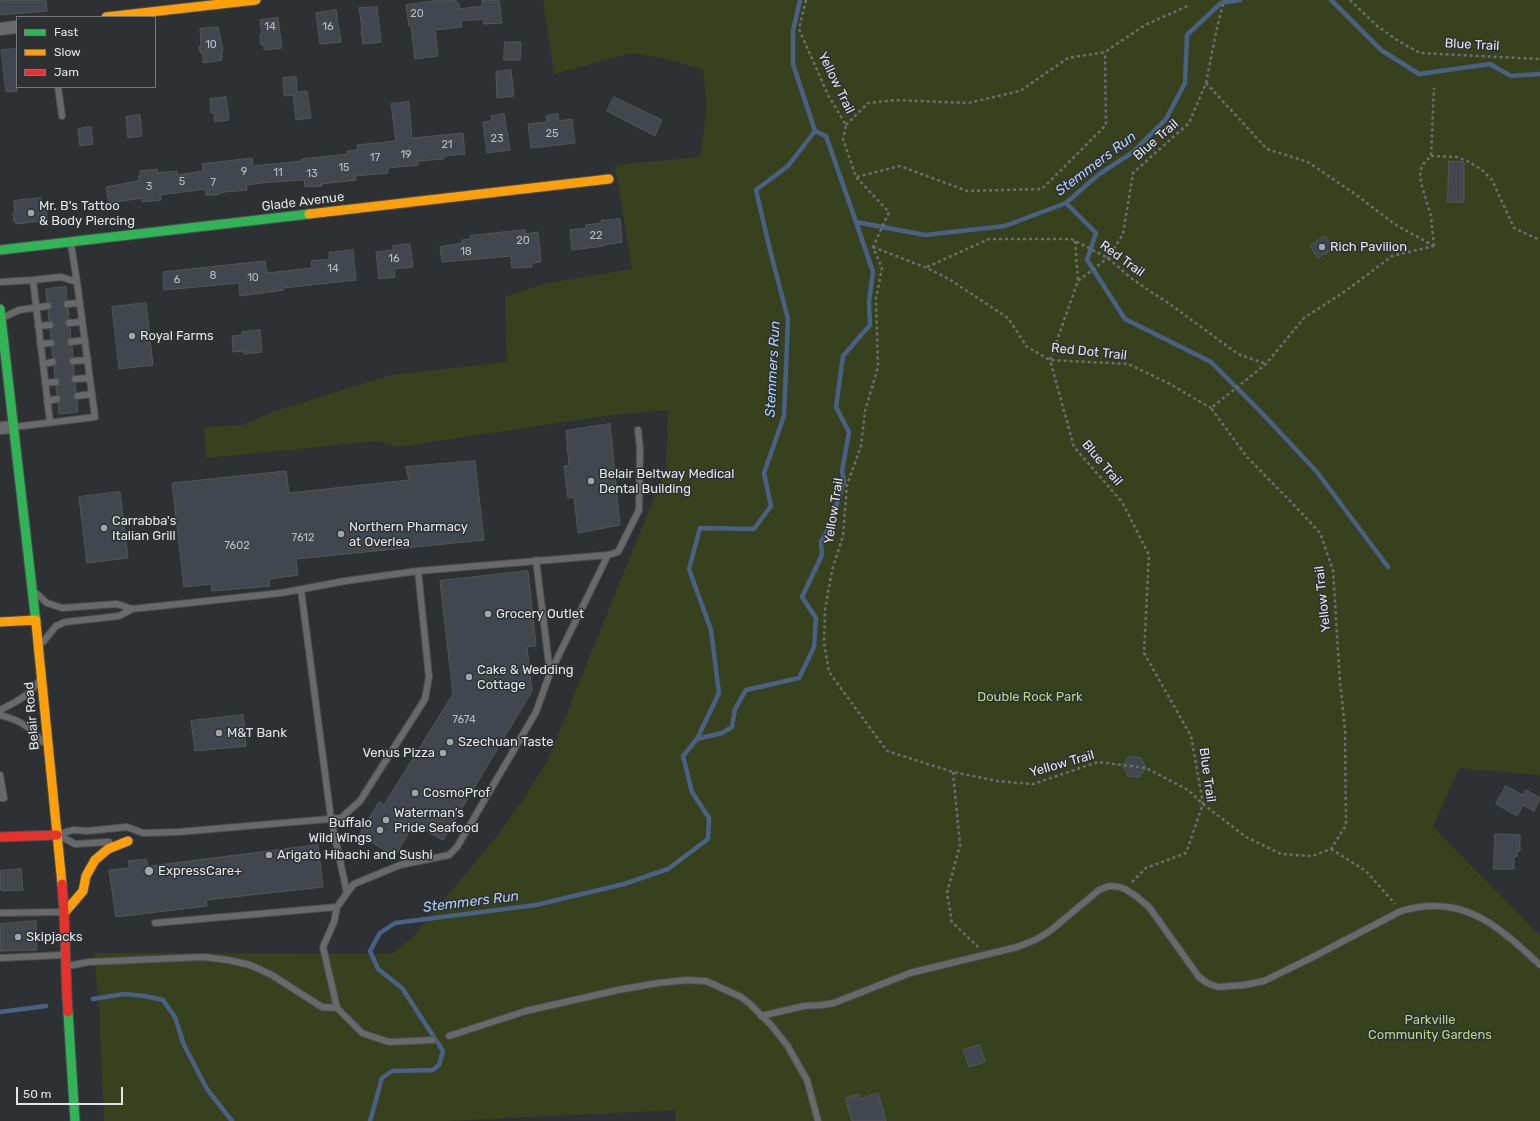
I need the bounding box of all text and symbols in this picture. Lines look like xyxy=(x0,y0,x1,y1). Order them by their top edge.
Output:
house number: 20 xyxy=(410,7,424,21)
legend xyxy=(16,16,156,88)
house number: 14 xyxy=(264,20,276,34)
house number: 16 xyxy=(322,20,334,34)
text: Fast xyxy=(54,25,78,39)
street label: Blue Trail xyxy=(1444,36,1500,54)
house number: 10 xyxy=(205,38,217,52)
text: Slow xyxy=(54,45,81,59)
street label: Yellow Trail xyxy=(814,50,858,116)
text: Jam xyxy=(54,65,79,79)
street label: Blue Trail xyxy=(1130,116,1182,164)
house number: 25 xyxy=(546,127,558,141)
water label: Stemmers Run xyxy=(1052,128,1140,200)
house number: 23 xyxy=(490,132,504,146)
house number: 21 xyxy=(441,138,453,152)
house number: 19 xyxy=(400,148,412,162)
house number: 17 xyxy=(370,151,380,165)
house number: 15 xyxy=(338,161,350,175)
house number: 9 xyxy=(241,165,247,179)
house number: 11 xyxy=(273,166,283,180)
house number: 13 xyxy=(306,167,318,181)
house number: 5 xyxy=(179,175,185,189)
house number: 7 xyxy=(210,176,216,190)
house number: 3 xyxy=(146,180,152,194)
street label: Glade Avenue xyxy=(261,189,345,215)
place label: Mr. B's Tattoo & Body Piercing xyxy=(39,198,135,229)
marker: Mr. B's Tattoo & Body Piercing xyxy=(26,208,36,218)
house number: 22 xyxy=(590,229,602,243)
house number: 20 xyxy=(516,234,530,248)
street label: Red Trail xyxy=(1097,238,1147,280)
place label: Rich Pavilion xyxy=(1330,239,1407,255)
marker: Rich Pavilion xyxy=(1317,242,1327,252)
house number: 18 xyxy=(460,245,472,259)
house number: 16 xyxy=(388,252,400,266)
house number: 14 xyxy=(327,262,339,276)
house number: 8 xyxy=(210,269,216,283)
house number: 10 xyxy=(247,271,259,285)
house number: 6 xyxy=(174,273,180,287)
water label: Stemmers Run xyxy=(762,320,784,418)
place label: Royal Farms xyxy=(140,328,214,344)
marker: Royal Farms xyxy=(127,331,137,341)
street label: Red Dot Trail xyxy=(1050,340,1128,364)
street label: Blue Trail xyxy=(1078,437,1126,489)
place label: Belair Beltway Medical Dental Building xyxy=(599,466,734,497)
marker: Belair Beltway Medical Dental Building xyxy=(586,476,596,486)
street label: Yellow Trail xyxy=(821,477,847,545)
place label: Carrabba's Italian Grill xyxy=(112,513,176,544)
place label: Northern Pharmacy at Overlea xyxy=(349,519,468,550)
marker: Carrabba's Italian Grill xyxy=(99,523,109,533)
marker: Northern Pharmacy at Overlea xyxy=(336,529,346,539)
house number: 7612 xyxy=(292,531,314,545)
house number: 7602 xyxy=(224,539,250,553)
street label: Yellow Trail xyxy=(1312,565,1334,633)
place label: Grocery Outlet xyxy=(496,606,584,622)
marker: Grocery Outlet xyxy=(483,609,493,619)
place label: Cake & Wedding Cottage xyxy=(477,662,574,693)
marker: Cake & Wedding Cottage xyxy=(464,672,474,682)
street label: Belair Road xyxy=(21,681,43,751)
park label: Double Rock Park xyxy=(977,689,1083,705)
house number: 7674 xyxy=(452,713,476,727)
place label: M&T Bank xyxy=(227,725,287,741)
marker: M&T Bank xyxy=(214,728,224,738)
place label: Szechuan Taste xyxy=(458,734,554,750)
marker: Szechuan Taste xyxy=(445,737,455,747)
place label: Venus Pizza xyxy=(362,745,435,761)
street label: Yellow Trail xyxy=(1028,747,1096,781)
street label: Blue Trail xyxy=(1195,747,1219,803)
marker: Venus Pizza xyxy=(438,748,448,758)
place label: CosmoProf xyxy=(423,785,490,801)
marker: CosmoProf xyxy=(410,788,420,798)
place label: Waterman’s Pride Seafood xyxy=(394,805,479,836)
place label: Buffalo Wild Wings xyxy=(309,815,372,846)
marker: Waterman’s Pride Seafood xyxy=(381,815,391,825)
marker: Buffalo Wild Wings xyxy=(375,825,385,835)
place label: Arigato Hibachi and Sushi xyxy=(277,847,433,863)
marker: Arigato Hibachi and Sushi xyxy=(264,850,274,860)
place label: ExpressCare+ xyxy=(158,863,242,879)
marker: ExpressCare+ xyxy=(143,865,155,877)
water label: Stemmers Run xyxy=(422,888,520,916)
place label: Skipjacks xyxy=(26,929,83,945)
marker: Skipjacks xyxy=(13,932,23,942)
park label: Parkville Community Gardens xyxy=(1368,1012,1492,1043)
scale bar xyxy=(18,1079,125,1105)
text: 50 m xyxy=(23,1087,51,1101)

